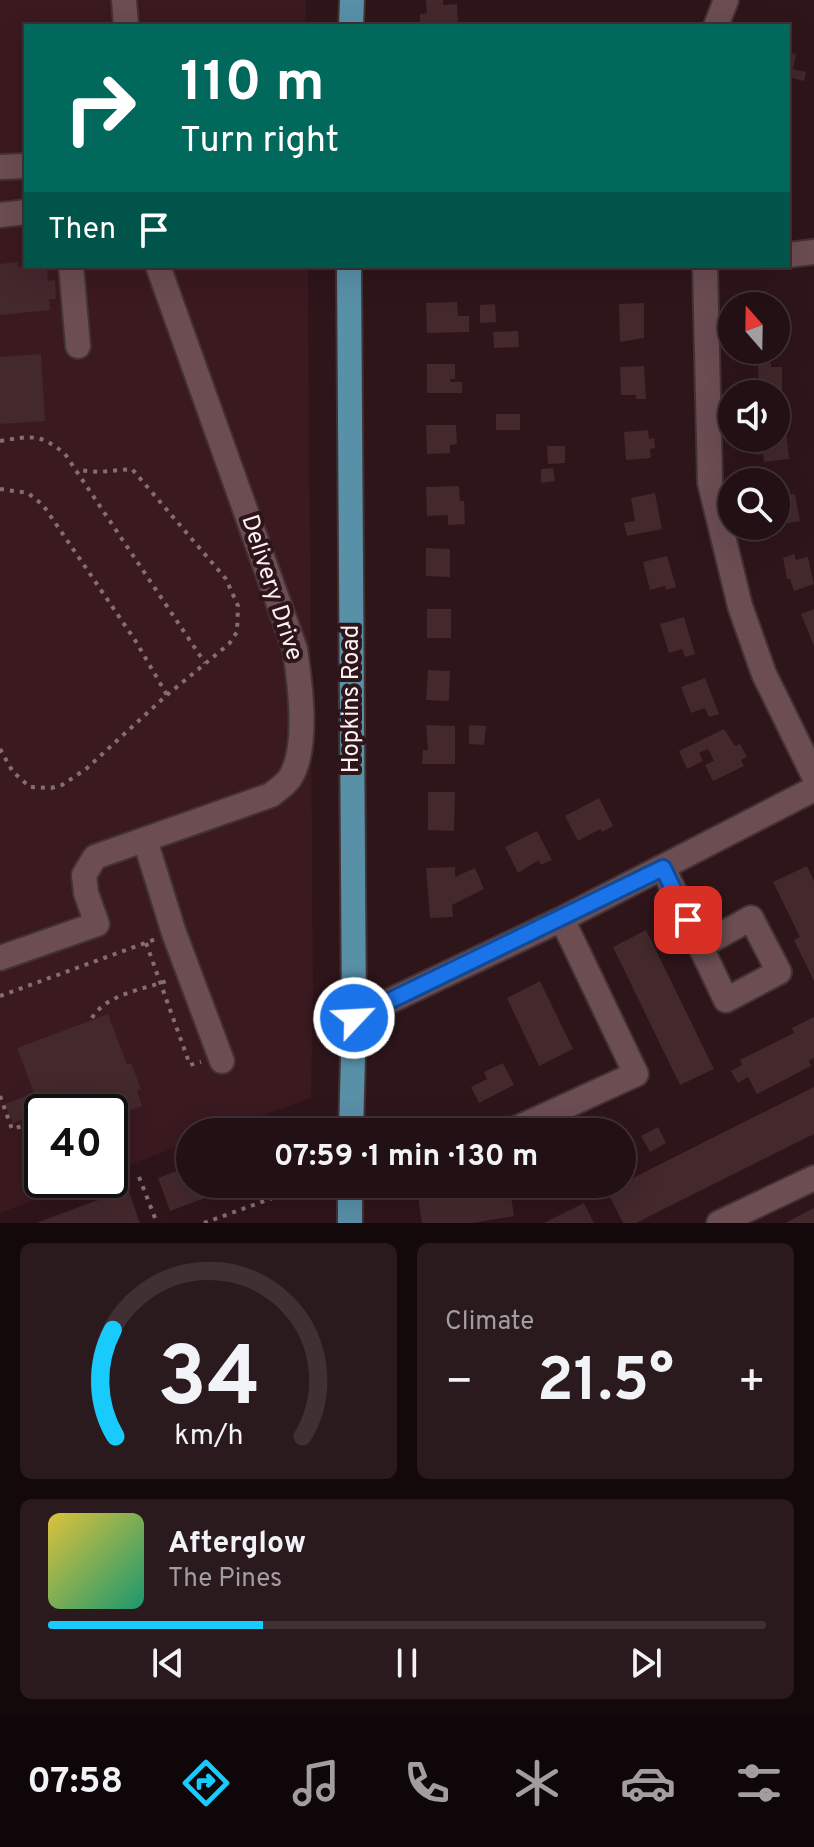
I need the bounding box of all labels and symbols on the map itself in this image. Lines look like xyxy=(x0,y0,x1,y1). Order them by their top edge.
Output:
north arrow xyxy=(718,292,790,364)
street label: Delivery Drive xyxy=(233,511,309,665)
street label: Hopkins Road xyxy=(337,625,367,773)
pin xyxy=(654,886,722,954)
position arrow xyxy=(312,976,396,1060)
speed limit sign: 40 xyxy=(24,1094,128,1198)

